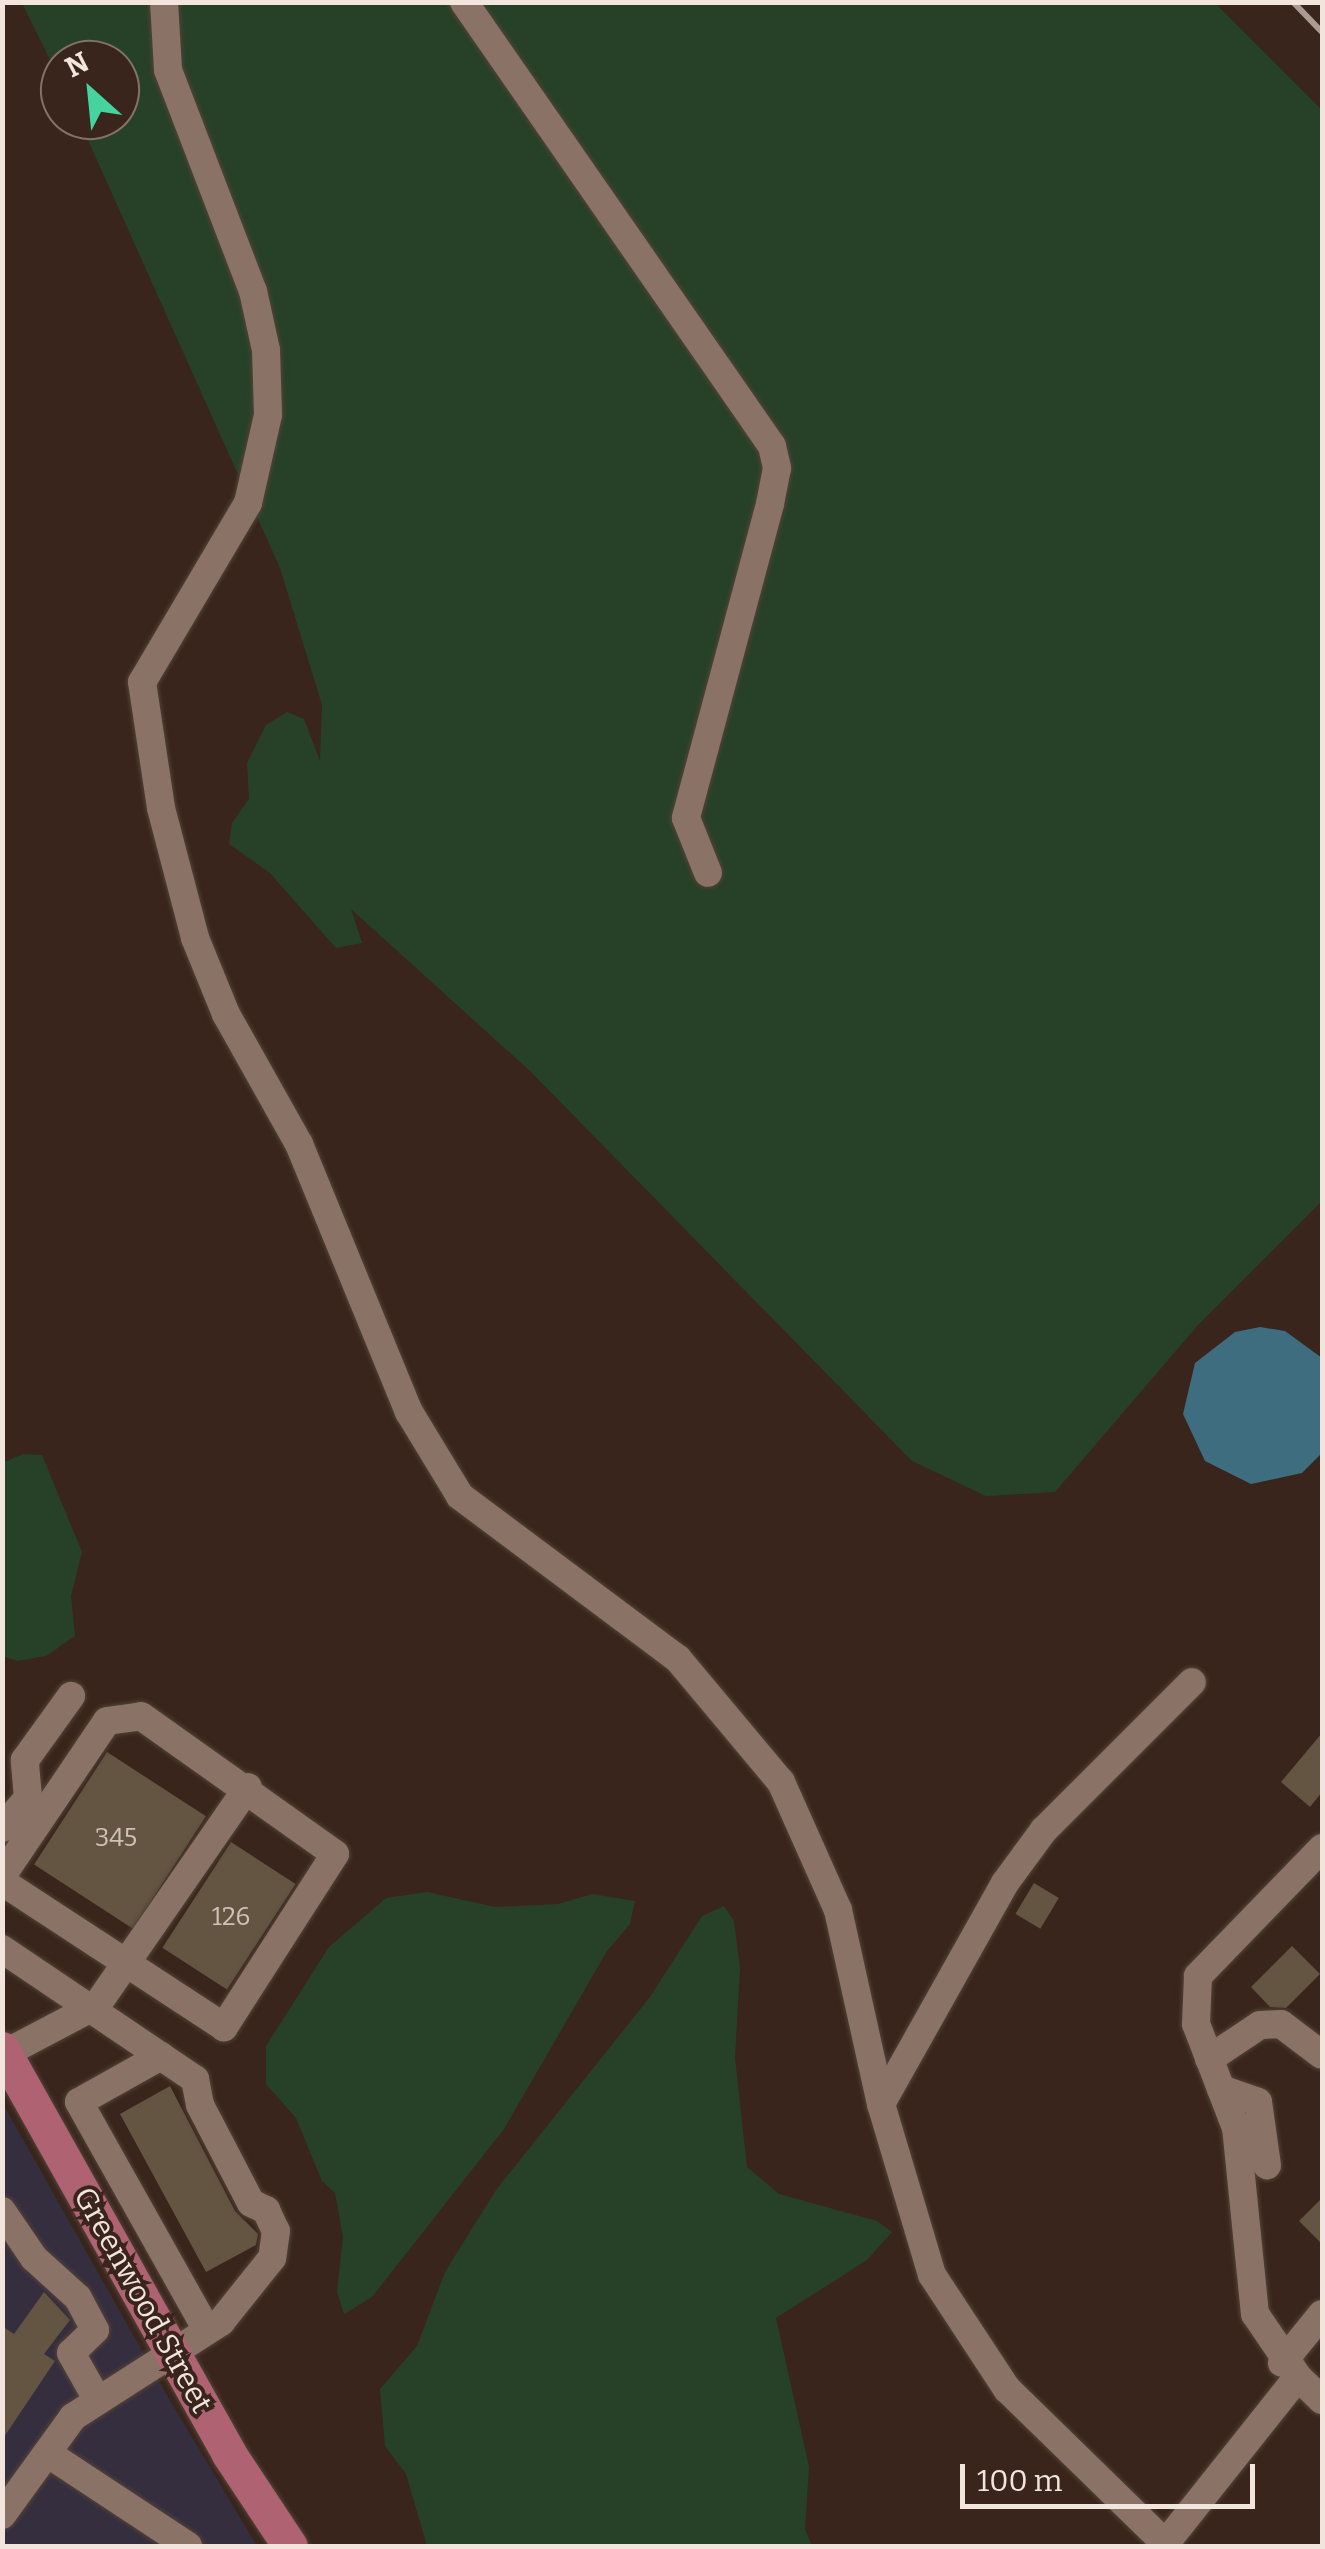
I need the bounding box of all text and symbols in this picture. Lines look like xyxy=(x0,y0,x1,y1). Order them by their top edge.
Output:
north arrow xyxy=(40,40,140,140)
text: N xyxy=(60,45,94,84)
house number: 345 xyxy=(95,1823,137,1853)
house number: 126 xyxy=(212,1902,250,1932)
street label: Greenwood Street xyxy=(66,2181,220,2419)
scale bar xyxy=(965,2444,1260,2506)
text: 100 m xyxy=(977,2463,1062,2499)

